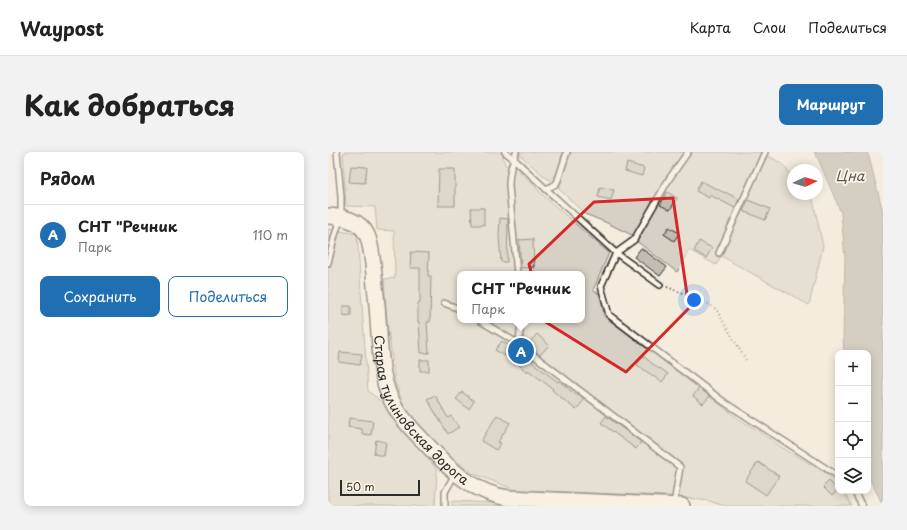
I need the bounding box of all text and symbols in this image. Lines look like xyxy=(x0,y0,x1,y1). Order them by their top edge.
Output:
text: Waypost xyxy=(20,14,104,42)
text: Карта xyxy=(690,17,731,38)
text: Слои xyxy=(753,17,786,38)
text: Поделиться xyxy=(808,17,887,38)
text: Как добраться xyxy=(24,83,235,126)
button: Маршрут xyxy=(779,84,883,125)
north arrow xyxy=(787,164,823,200)
text: Рядом xyxy=(40,165,95,191)
water label: Цна xyxy=(836,165,866,186)
text: СНТ "Речник xyxy=(78,214,177,237)
text: A xyxy=(48,225,58,244)
text: 110 m xyxy=(253,225,288,244)
text: Парк xyxy=(78,237,112,256)
popup xyxy=(457,271,585,323)
button: Сохранить xyxy=(40,276,160,317)
button: Поделиться xyxy=(168,276,288,317)
text: СНТ "Речник xyxy=(471,276,571,299)
your location xyxy=(684,290,704,310)
text: Парк xyxy=(471,299,505,318)
street label: Старая тулиновская дорога xyxy=(370,334,474,489)
pin: A xyxy=(508,336,534,366)
map controls xyxy=(835,350,871,494)
button: + xyxy=(835,350,871,386)
button: − xyxy=(835,386,871,422)
button: locate xyxy=(835,422,871,458)
button: layers xyxy=(835,458,871,494)
scale bar xyxy=(340,478,420,497)
text: 50 m xyxy=(346,478,375,495)

